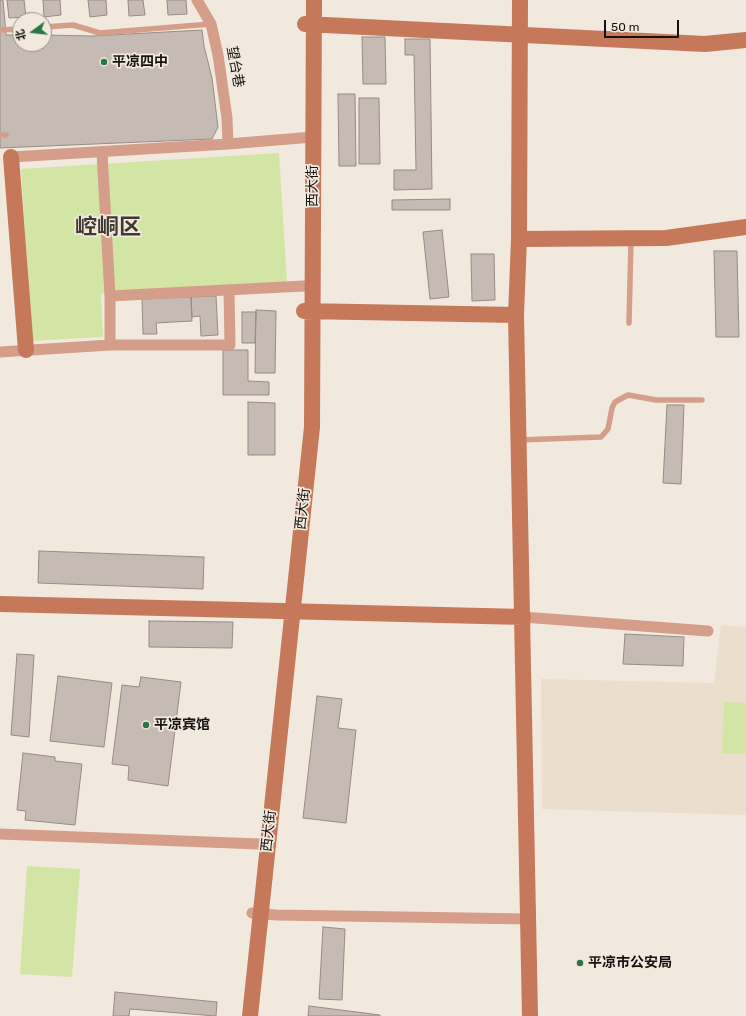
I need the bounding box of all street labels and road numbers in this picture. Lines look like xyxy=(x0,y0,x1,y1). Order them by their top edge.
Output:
street label: 望台巷 xyxy=(223,45,247,89)
street label: 西大街 xyxy=(305,165,321,207)
street label: 西大街 xyxy=(292,487,314,531)
street label: 西大街 xyxy=(258,809,280,853)

